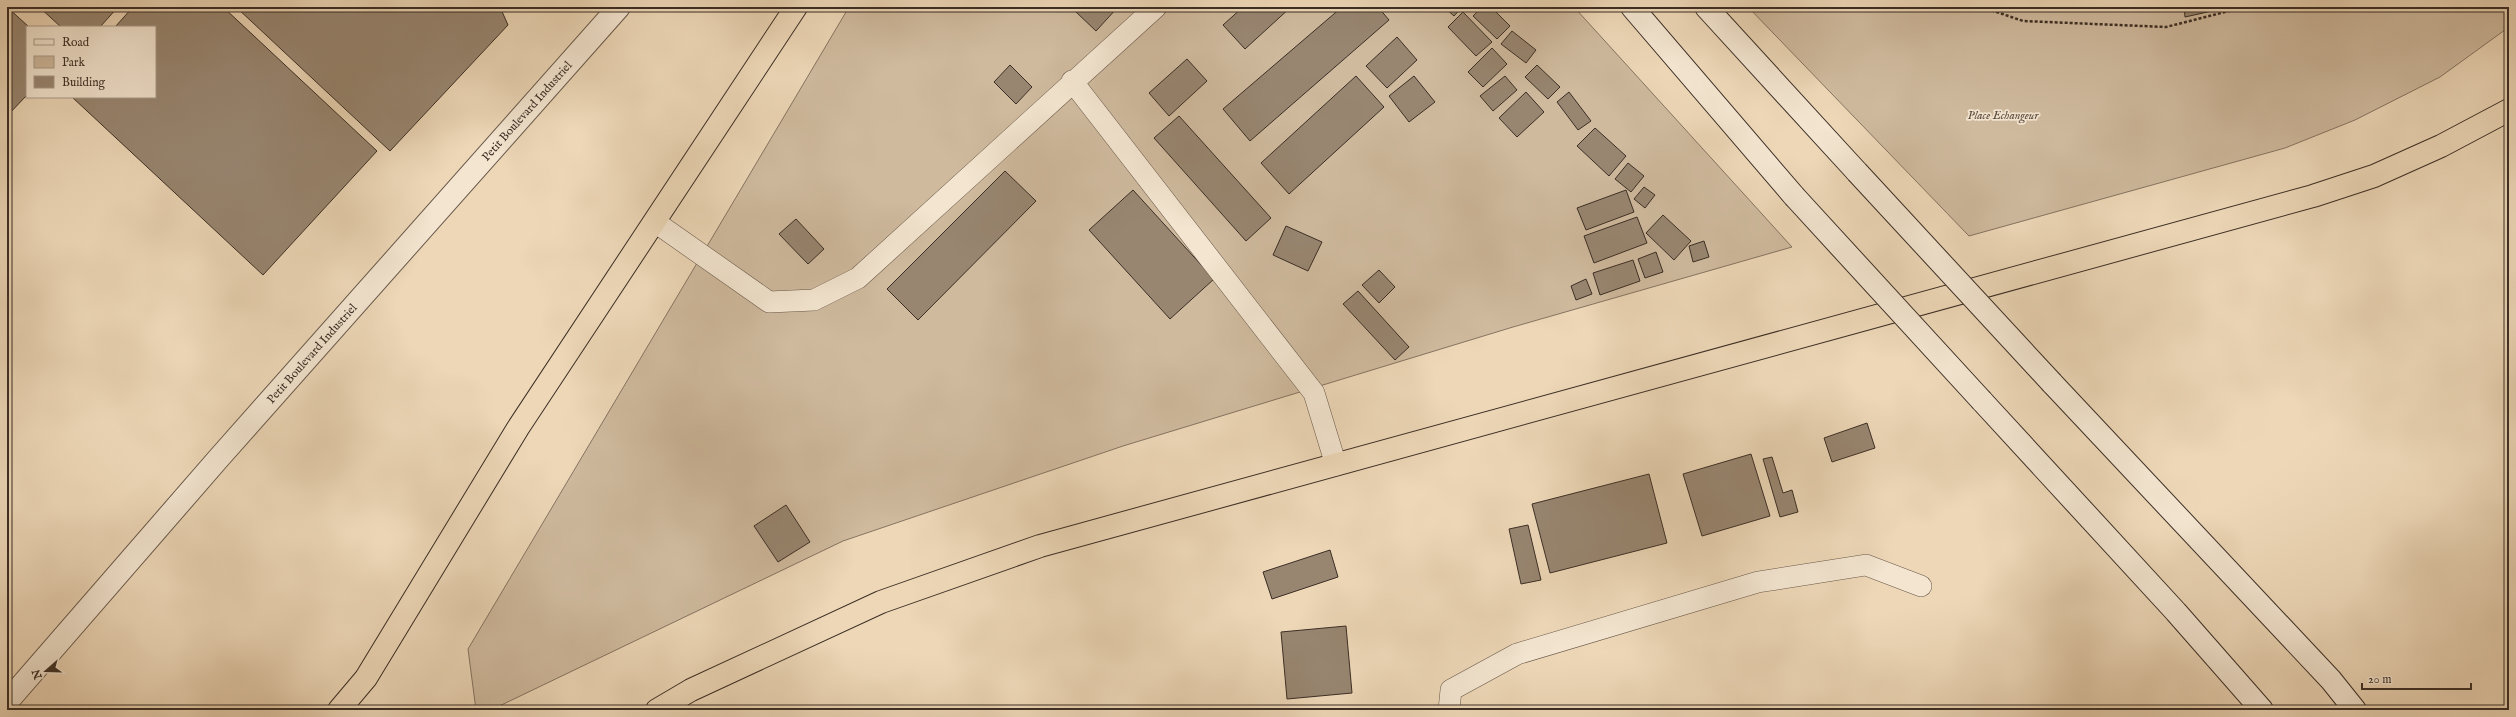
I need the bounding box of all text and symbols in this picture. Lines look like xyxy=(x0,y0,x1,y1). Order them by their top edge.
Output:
legend xyxy=(26,26,156,98)
text: Road xyxy=(62,35,90,50)
text: Park xyxy=(62,55,85,70)
street label: Petit Boulevard Industriel xyxy=(479,58,576,164)
text: Building xyxy=(62,75,106,90)
park label: Place Echangeur xyxy=(1968,108,2039,124)
street label: Petit Boulevard Industriel xyxy=(264,300,361,407)
north arrow xyxy=(26,651,66,691)
scale bar xyxy=(2362,665,2471,691)
text: N xyxy=(29,667,46,682)
text: 20 m xyxy=(2368,672,2391,687)

